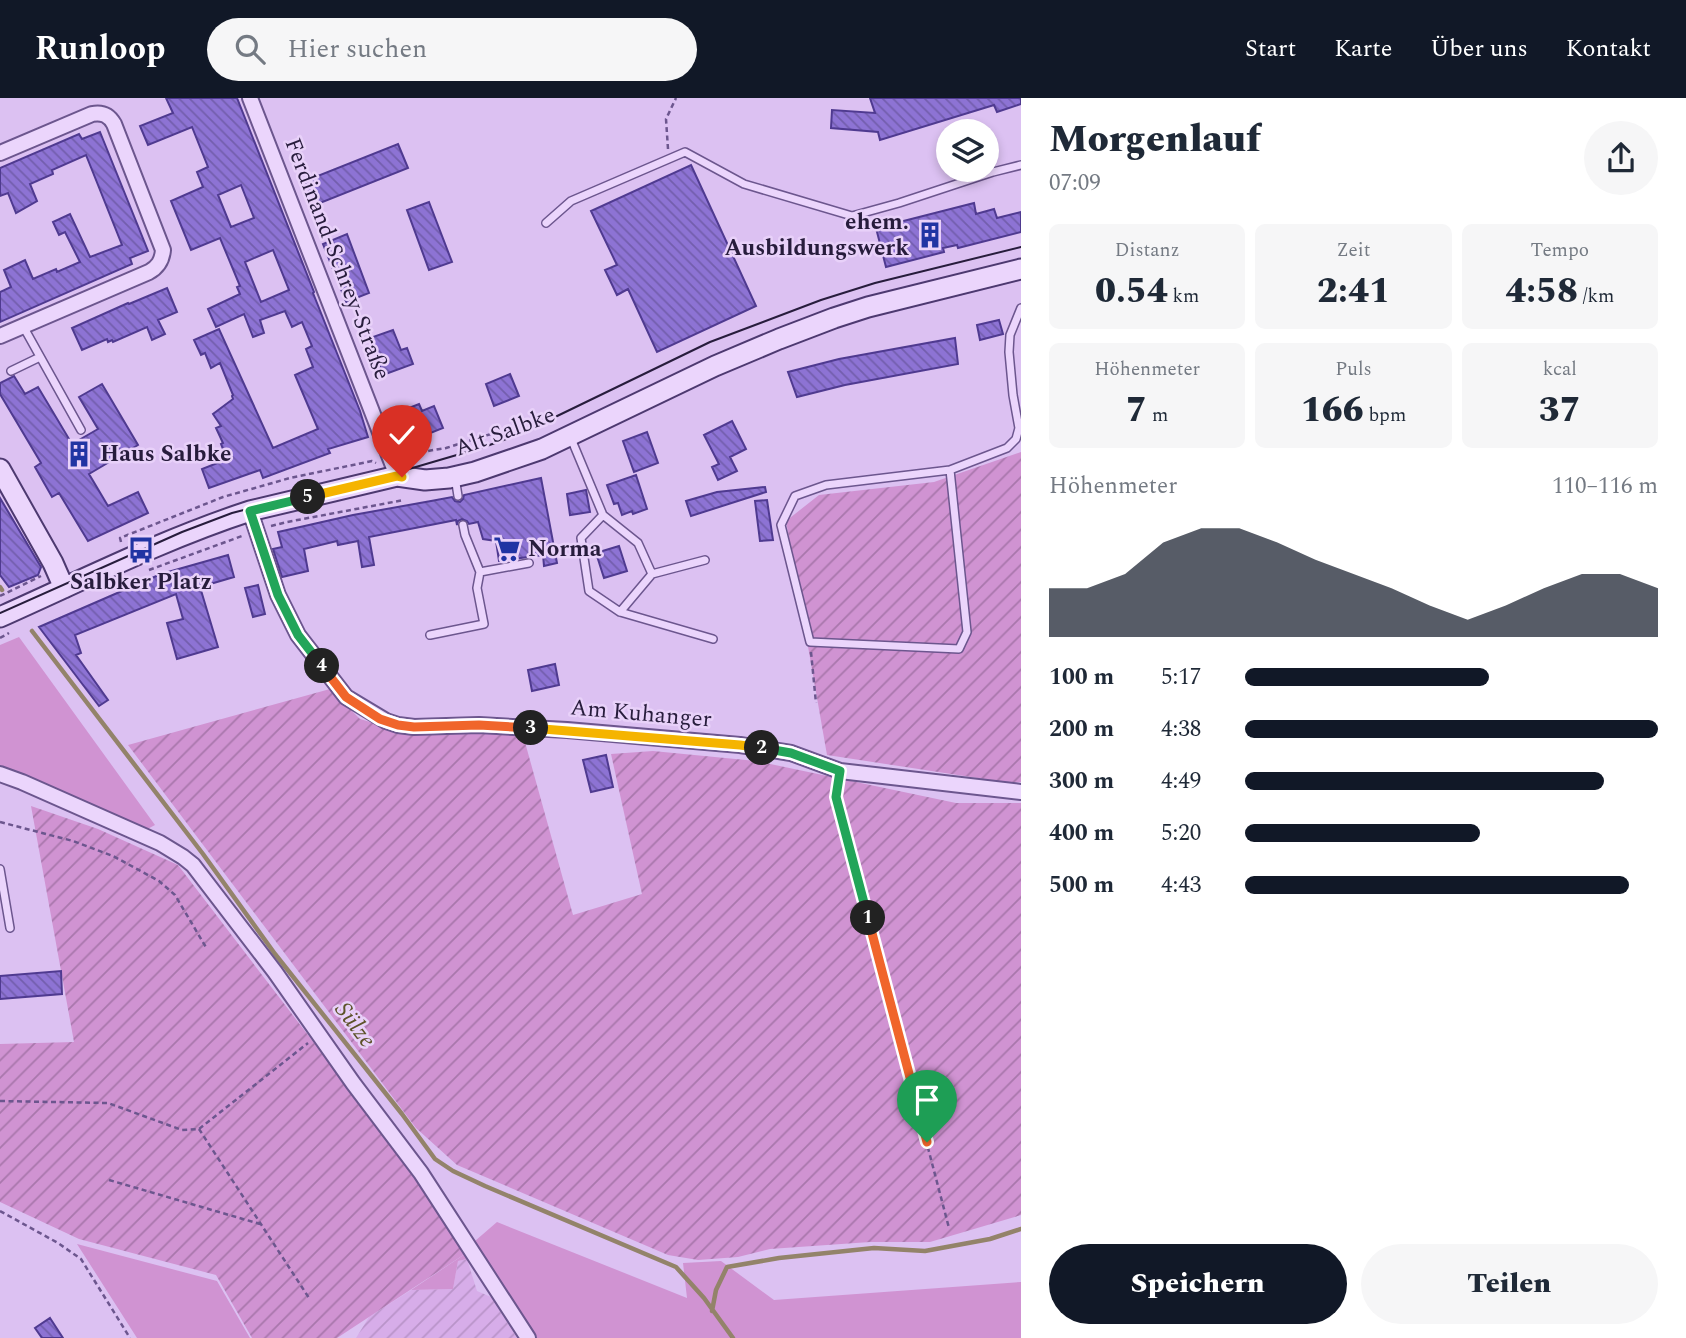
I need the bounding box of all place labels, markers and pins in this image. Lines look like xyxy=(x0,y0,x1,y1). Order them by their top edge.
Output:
place label: ehem. Ausbildungswerk xyxy=(724,205,909,266)
building icon: ehem. Ausbildungswerk xyxy=(915,220,945,250)
pin xyxy=(372,405,432,477)
place label: Haus Salbke xyxy=(100,437,231,472)
building icon: Haus Salbke xyxy=(64,439,94,469)
pin: 5 xyxy=(290,480,326,514)
place label: Norma xyxy=(528,532,602,567)
supermarket icon: Norma xyxy=(492,534,522,564)
bus stop icon: Salbker Platz xyxy=(126,535,156,565)
place label: Salbker Platz xyxy=(70,565,212,600)
pin: 4 xyxy=(304,648,340,684)
pin: 3 xyxy=(514,710,548,746)
pin: 2 xyxy=(744,730,780,766)
pin: 1 xyxy=(850,900,886,936)
pin xyxy=(897,1070,957,1142)

